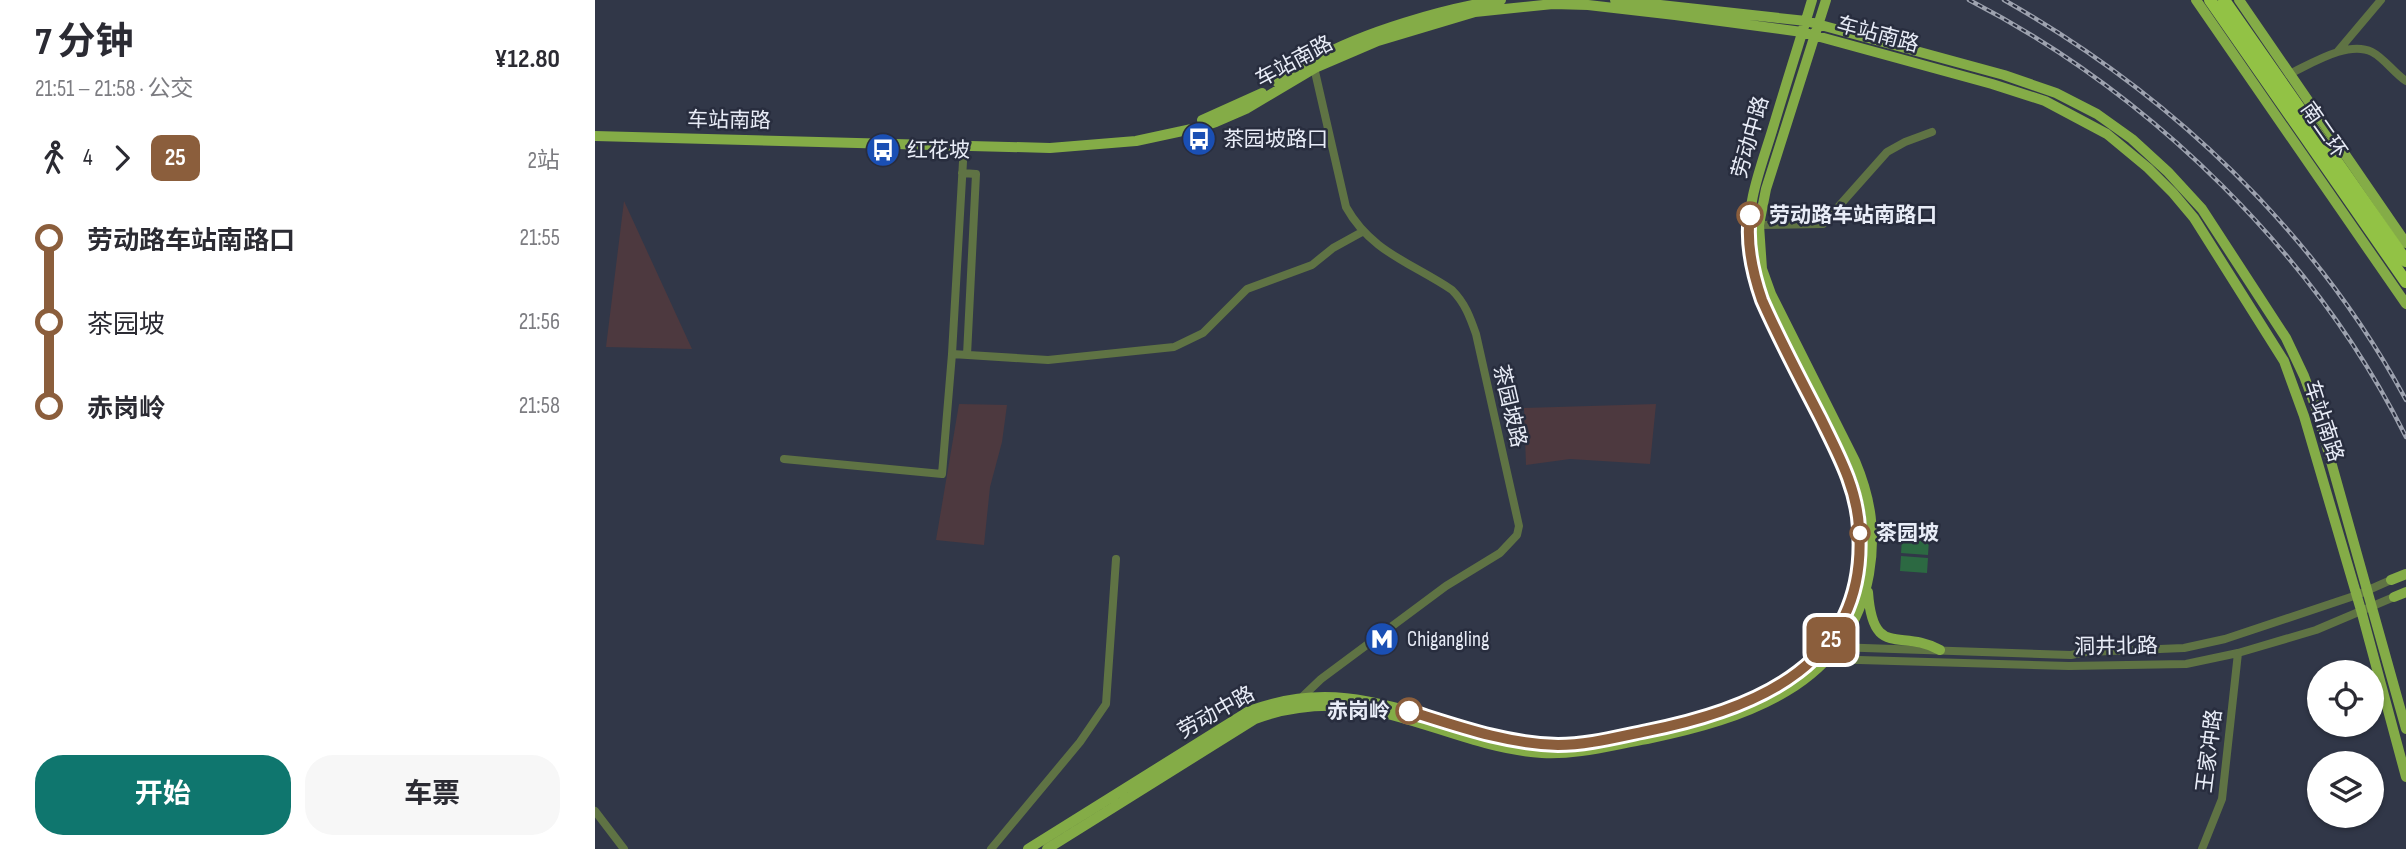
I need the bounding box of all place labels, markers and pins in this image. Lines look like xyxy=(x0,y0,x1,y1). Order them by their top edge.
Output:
bus stop icon: 茶园坡路口 xyxy=(1180,120,1218,158)
place label: 茶园坡路口 xyxy=(1223,127,1328,152)
bus stop icon: 红花坡 xyxy=(864,131,902,169)
place label: 红花坡 xyxy=(907,138,970,163)
marker: 劳动路车站南路口 xyxy=(1737,202,1763,228)
place label: 劳动路车站南路口 xyxy=(1769,203,1937,228)
place label: 茶园坡 xyxy=(1876,521,1939,546)
marker: 茶园坡 xyxy=(1850,523,1870,543)
metro station icon: Chigangling xyxy=(1363,620,1401,658)
place label: Chigangling xyxy=(1407,627,1489,652)
marker: 赤岗岭 xyxy=(1396,698,1422,724)
place label: 赤岗岭 xyxy=(1327,699,1390,724)

